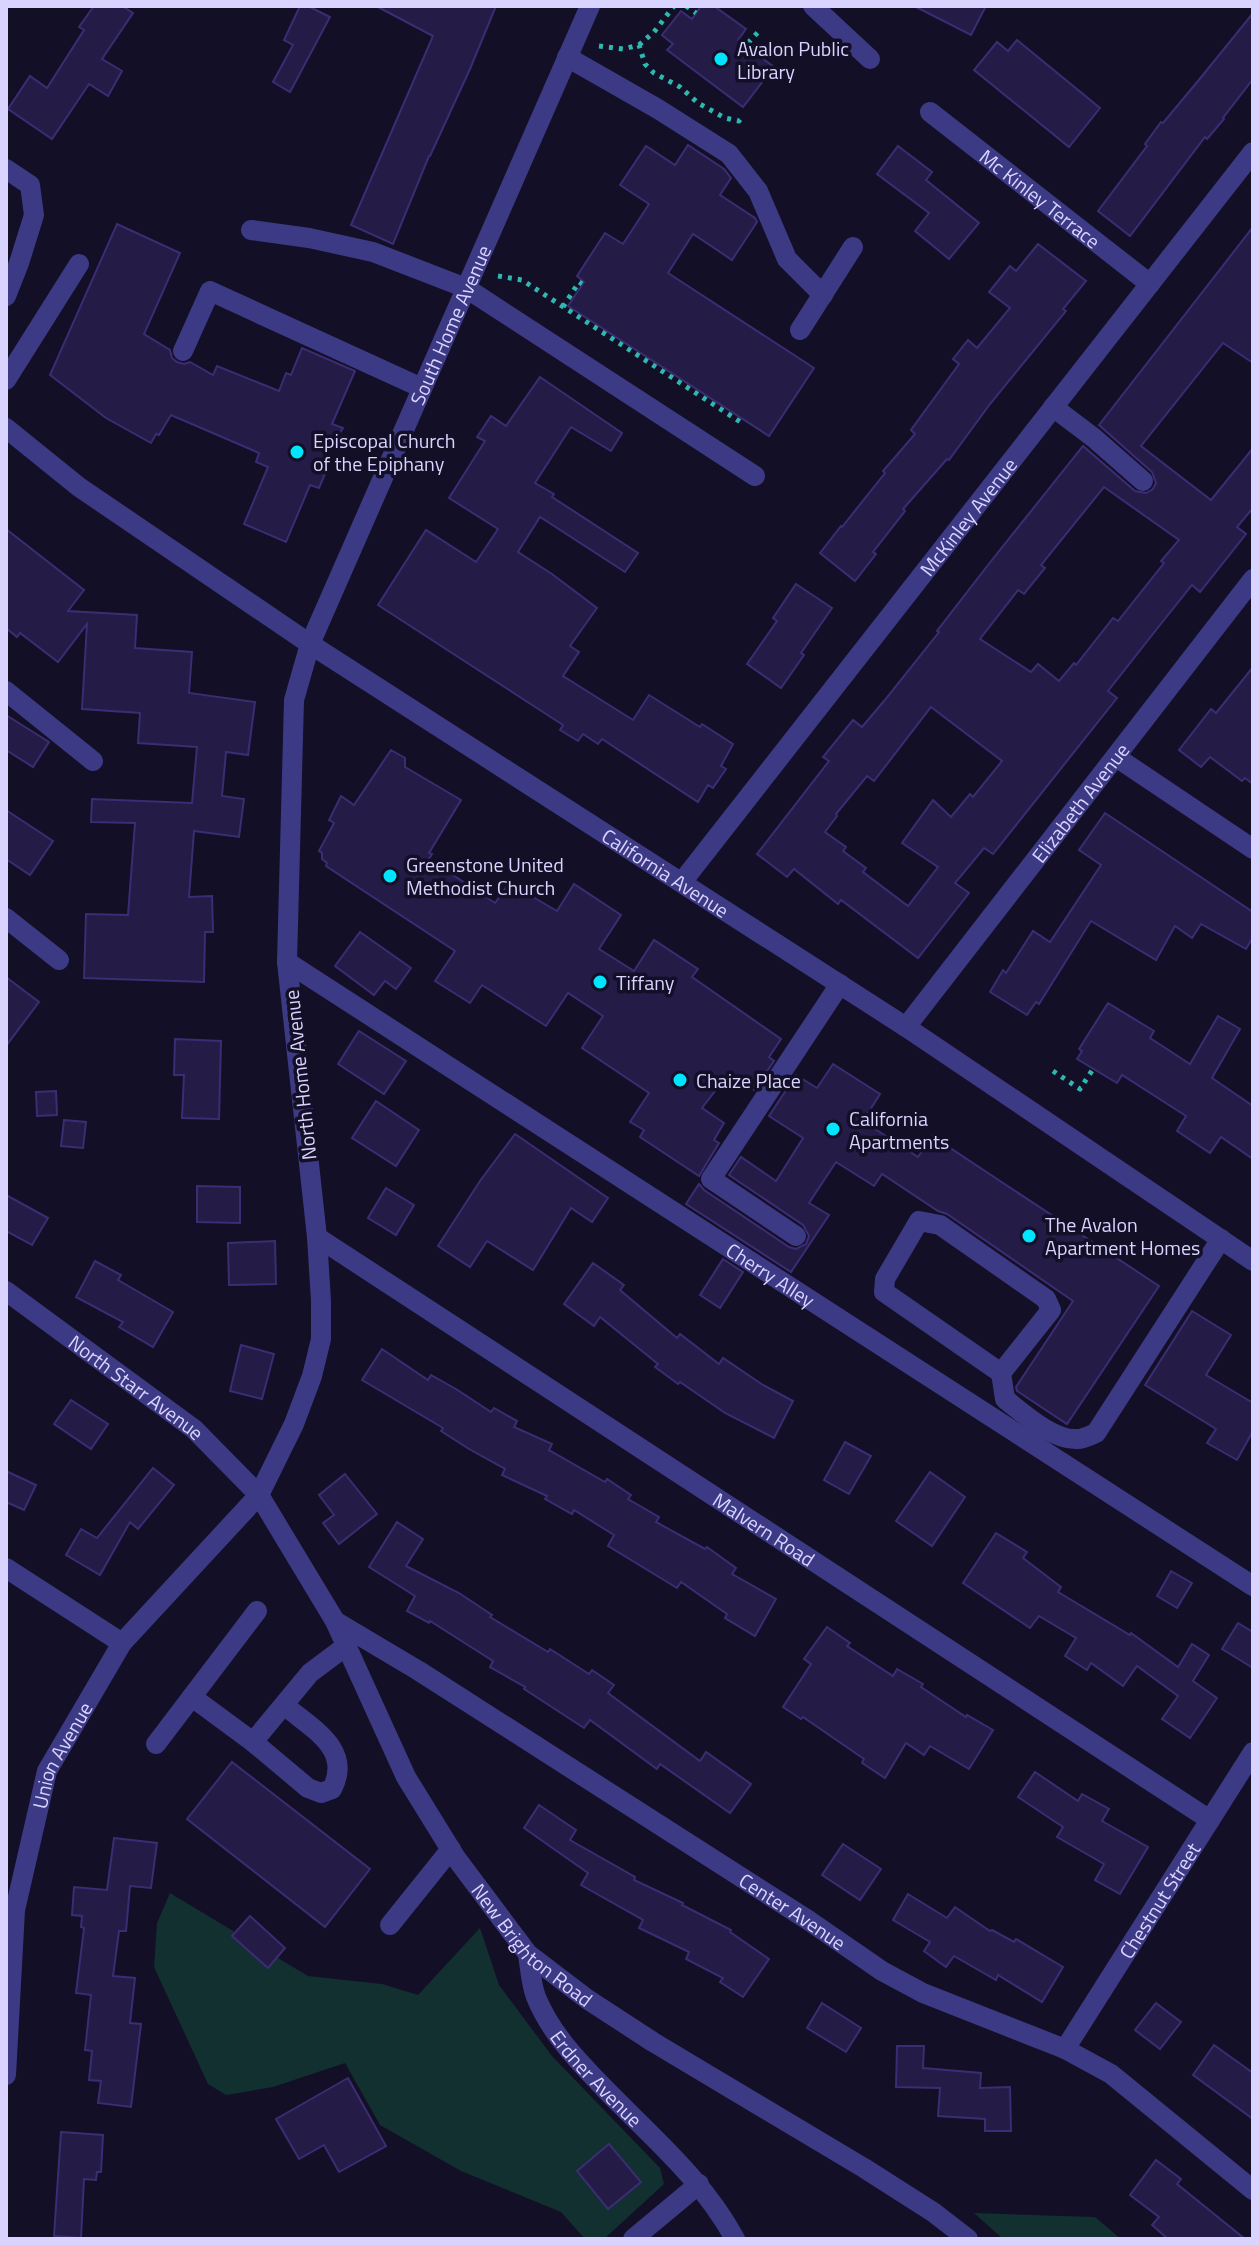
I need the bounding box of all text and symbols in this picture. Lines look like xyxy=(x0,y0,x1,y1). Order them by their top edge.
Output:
place label: Avalon Public Library xyxy=(737,33,849,87)
marker: Avalon Public Library xyxy=(712,50,730,68)
street label: Mc Kinley Terrace xyxy=(973,141,1108,256)
street label: South Home Avenue xyxy=(401,240,499,410)
place label: Episcopal Church of the Epiphany xyxy=(313,425,455,479)
marker: Episcopal Church of the Epiphany xyxy=(288,443,306,461)
street label: McKinley Avenue xyxy=(912,451,1024,582)
street label: Elizabeth Avenue xyxy=(1023,736,1136,869)
street label: California Avenue xyxy=(596,820,736,925)
place label: Greenstone United Methodist Church xyxy=(406,849,564,903)
marker: Greenstone United Methodist Church xyxy=(381,867,399,885)
place label: Tiffany xyxy=(616,967,675,998)
marker: Tiffany xyxy=(591,973,609,991)
street label: North Home Avenue xyxy=(276,988,324,1162)
place label: Chaize Place xyxy=(696,1065,801,1096)
marker: Chaize Place xyxy=(671,1071,689,1089)
place label: California Apartments xyxy=(849,1103,949,1157)
marker: California Apartments xyxy=(824,1120,842,1138)
place label: The Avalon Apartment Homes xyxy=(1045,1209,1200,1263)
marker: The Avalon Apartment Homes xyxy=(1020,1227,1038,1245)
street label: Cherry Alley xyxy=(720,1234,822,1315)
street label: North Starr Avenue xyxy=(62,1327,212,1447)
street label: Malvern Road xyxy=(707,1484,821,1574)
street label: Union Avenue xyxy=(23,1696,100,1812)
street label: Chestnut Street xyxy=(1111,1836,1208,1965)
street label: Center Avenue xyxy=(733,1864,853,1958)
street label: New Brighton Road xyxy=(464,1876,600,2014)
street label: Erdner Avenue xyxy=(543,2023,650,2134)

